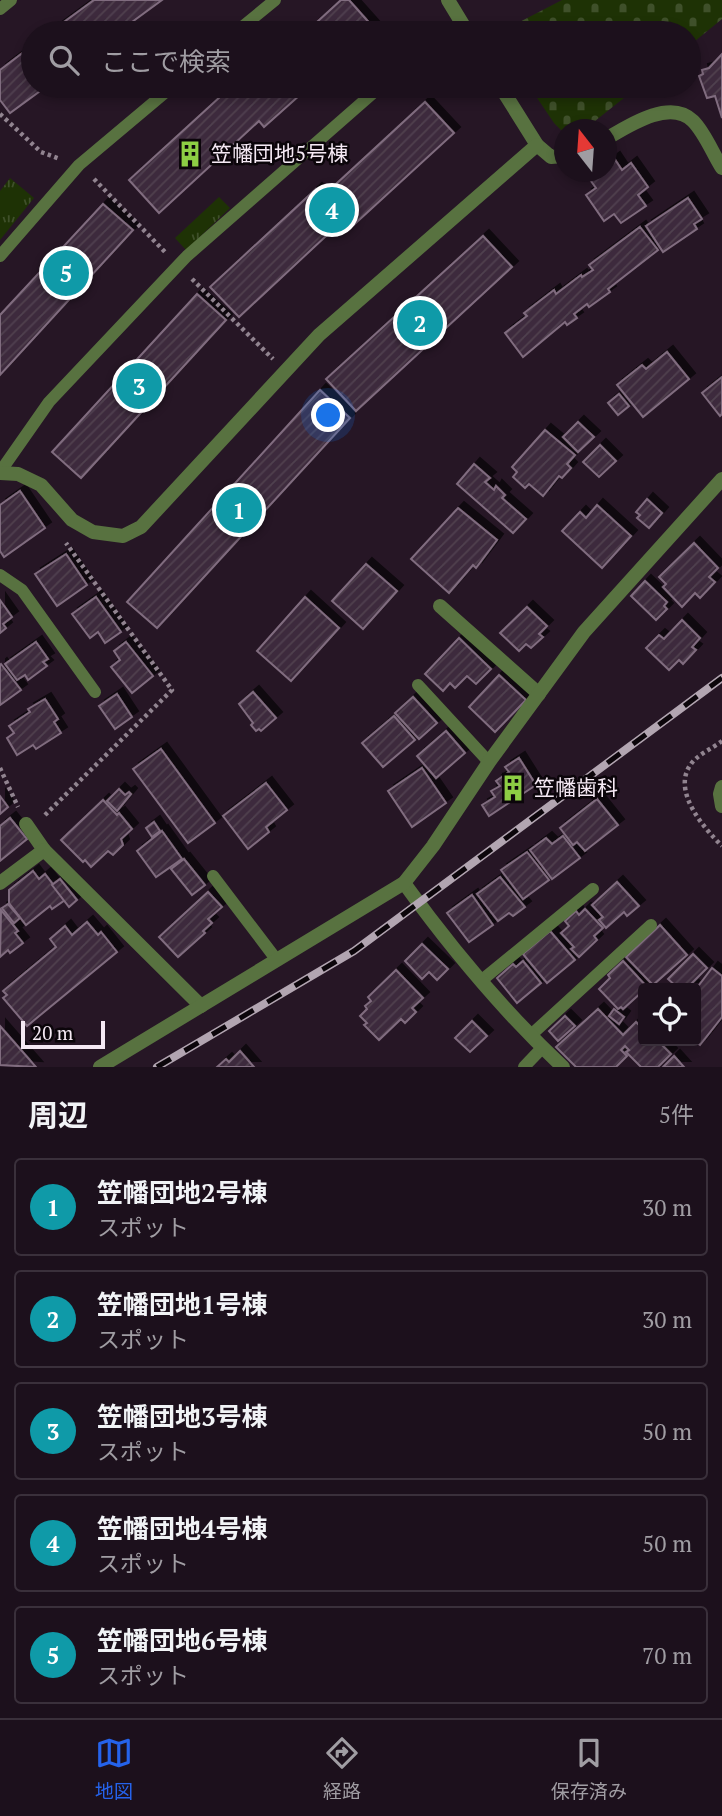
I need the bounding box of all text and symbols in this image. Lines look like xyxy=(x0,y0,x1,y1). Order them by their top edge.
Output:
search box xyxy=(21,21,701,98)
icon: search xyxy=(45,41,83,79)
text: ここで検索 xyxy=(101,44,231,78)
north arrow xyxy=(554,119,617,182)
building icon: 笠幡団地5号棟 xyxy=(175,139,205,169)
place label: 笠幡団地5号棟 xyxy=(211,139,348,167)
pin: 4 xyxy=(309,184,355,236)
pin: 5 xyxy=(43,247,89,299)
pin: 2 xyxy=(397,297,443,349)
pin: 3 xyxy=(116,360,162,412)
your location xyxy=(311,398,345,432)
pin: 1 xyxy=(216,484,262,536)
building icon: 笠幡歯科 xyxy=(498,773,528,803)
place label: 笠幡歯科 xyxy=(534,773,618,801)
map controls xyxy=(638,983,701,1046)
button: locate xyxy=(638,983,701,1046)
scale bar xyxy=(21,1018,105,1050)
text: 20 m xyxy=(32,1020,73,1045)
text: 周辺 xyxy=(28,1095,88,1135)
text: 5件 xyxy=(659,1099,694,1130)
text: 笠幡団地2号棟 xyxy=(97,1175,268,1209)
text: 1 xyxy=(47,1192,60,1223)
text: 30 m xyxy=(642,1192,692,1223)
text: スポット xyxy=(97,1212,189,1243)
text: 笠幡団地1号棟 xyxy=(97,1287,268,1321)
text: 2 xyxy=(47,1304,60,1335)
text: 30 m xyxy=(642,1304,692,1335)
text: スポット xyxy=(97,1324,189,1355)
text: 笠幡団地3号棟 xyxy=(97,1399,268,1433)
text: 3 xyxy=(47,1416,60,1447)
text: 50 m xyxy=(642,1416,692,1447)
text: スポット xyxy=(97,1436,189,1467)
text: 笠幡団地4号棟 xyxy=(97,1511,268,1545)
text: 4 xyxy=(47,1528,60,1559)
text: 50 m xyxy=(642,1528,692,1559)
text: スポット xyxy=(97,1548,189,1579)
text: 笠幡団地6号棟 xyxy=(97,1623,268,1657)
text: 5 xyxy=(47,1640,60,1671)
text: 70 m xyxy=(642,1640,692,1671)
text: スポット xyxy=(97,1660,189,1691)
tab: 地図 xyxy=(95,1734,133,1803)
tab: 経路 xyxy=(323,1734,361,1803)
tab: 保存済み xyxy=(551,1734,627,1803)

